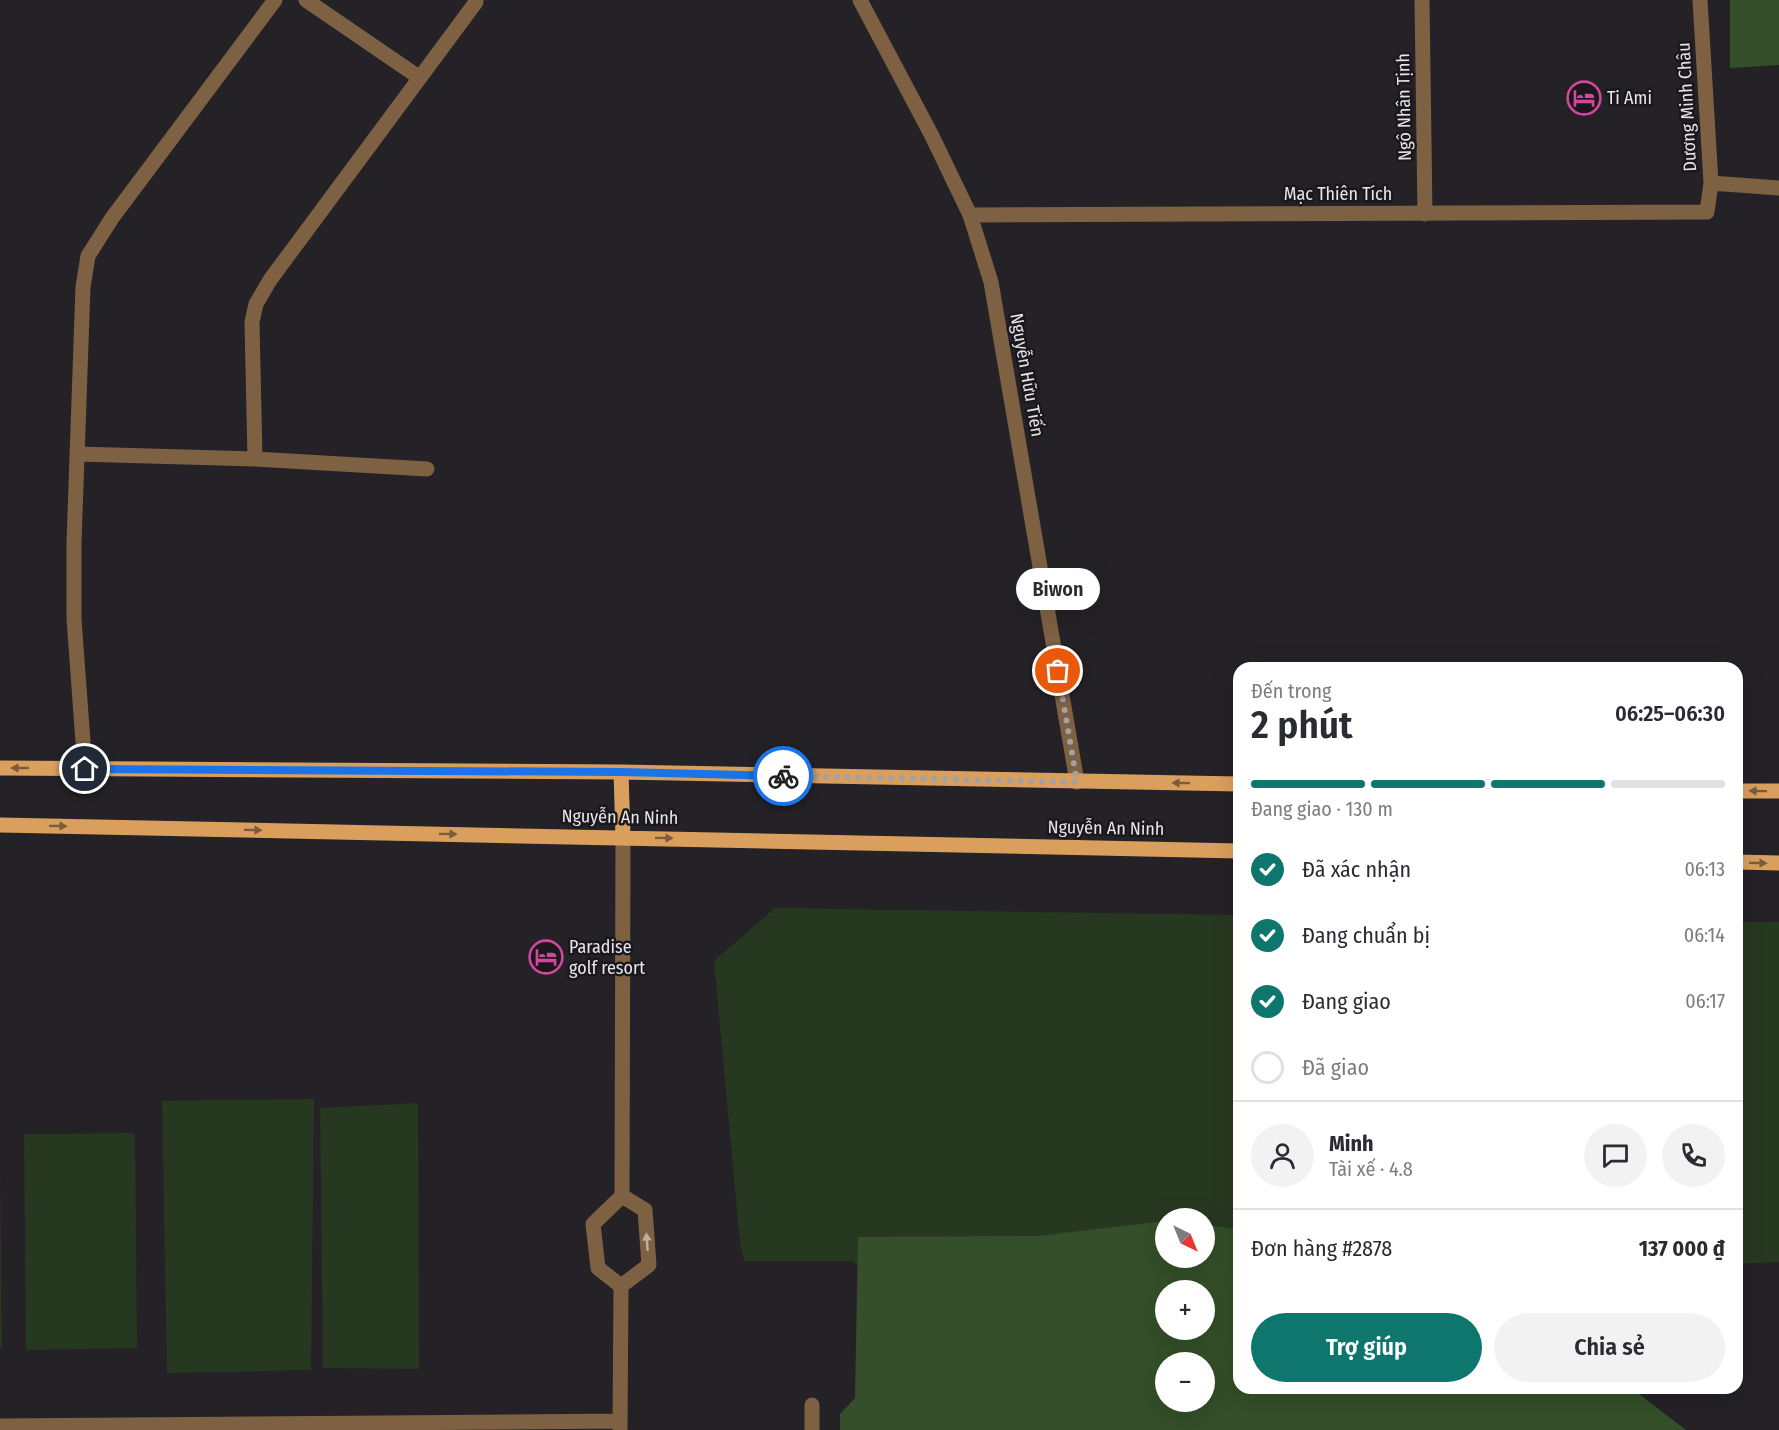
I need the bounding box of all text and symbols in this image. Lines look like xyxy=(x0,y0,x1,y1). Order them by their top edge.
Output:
street label: Dương Minh Châu xyxy=(1673,42,1701,172)
street label: Ngô Nhân Tịnh xyxy=(1392,53,1416,161)
hotel icon: Ti Ami xyxy=(1566,80,1602,116)
place label: Ti Ami xyxy=(1607,87,1652,109)
street label: Mạc Thiên Tích xyxy=(1284,183,1392,205)
street label: Nguyễn Hữu Tiến xyxy=(1005,312,1049,438)
callout: Biwon xyxy=(1016,569,1100,611)
text: Biwon xyxy=(1032,577,1084,601)
pin xyxy=(1032,645,1083,696)
icon: bag xyxy=(1041,654,1074,687)
text: Đến trong xyxy=(1251,679,1331,703)
text: 06:25–06:30 xyxy=(1615,700,1725,727)
text: 2 phút xyxy=(1251,702,1353,748)
pin xyxy=(59,743,110,794)
courier xyxy=(753,746,813,806)
icon: home xyxy=(68,752,101,785)
icon: bike xyxy=(767,760,800,793)
one-way arrow xyxy=(10,763,29,773)
one-way arrow xyxy=(1171,778,1190,788)
one-way arrow xyxy=(1748,786,1767,796)
text: Đang giao · 130 m xyxy=(1251,797,1393,821)
street label: Nguyễn An Ninh xyxy=(561,805,679,829)
street label: Nguyễn An Ninh xyxy=(1047,816,1165,840)
one-way arrow xyxy=(49,821,68,831)
one-way arrow xyxy=(244,825,263,835)
one-way arrow xyxy=(439,829,458,838)
one-way arrow xyxy=(655,833,674,843)
icon: check xyxy=(1251,853,1284,886)
text: Đã xác nhận xyxy=(1302,856,1411,883)
text: 06:13 xyxy=(1684,857,1725,881)
one-way arrow xyxy=(1749,858,1768,868)
icon: check xyxy=(1251,919,1284,952)
text: Đang chuẩn bị xyxy=(1302,922,1430,949)
text: 06:14 xyxy=(1684,923,1725,947)
place label: Paradise golf resort xyxy=(569,936,645,979)
hotel icon: Paradise golf resort xyxy=(528,939,564,975)
icon: check xyxy=(1251,985,1284,1018)
text: Đang giao xyxy=(1302,988,1391,1015)
text: 06:17 xyxy=(1685,989,1725,1013)
text: Đã giao xyxy=(1302,1054,1369,1081)
button: person xyxy=(1251,1124,1314,1187)
button: chat xyxy=(1584,1124,1647,1187)
button: phone xyxy=(1662,1124,1725,1187)
text: Minh xyxy=(1329,1130,1374,1157)
text: Tài xế · 4.8 xyxy=(1329,1157,1413,1181)
north arrow xyxy=(1155,1208,1215,1268)
map controls xyxy=(1155,1208,1215,1412)
one-way arrow xyxy=(642,1232,652,1251)
text: Đơn hàng #2878 xyxy=(1251,1235,1392,1262)
text: 137 000 ₫ xyxy=(1639,1235,1725,1262)
button: + xyxy=(1155,1280,1215,1340)
button: Trợ giúp xyxy=(1251,1313,1482,1382)
button: Chia sẻ xyxy=(1494,1313,1725,1382)
button: − xyxy=(1155,1352,1215,1412)

